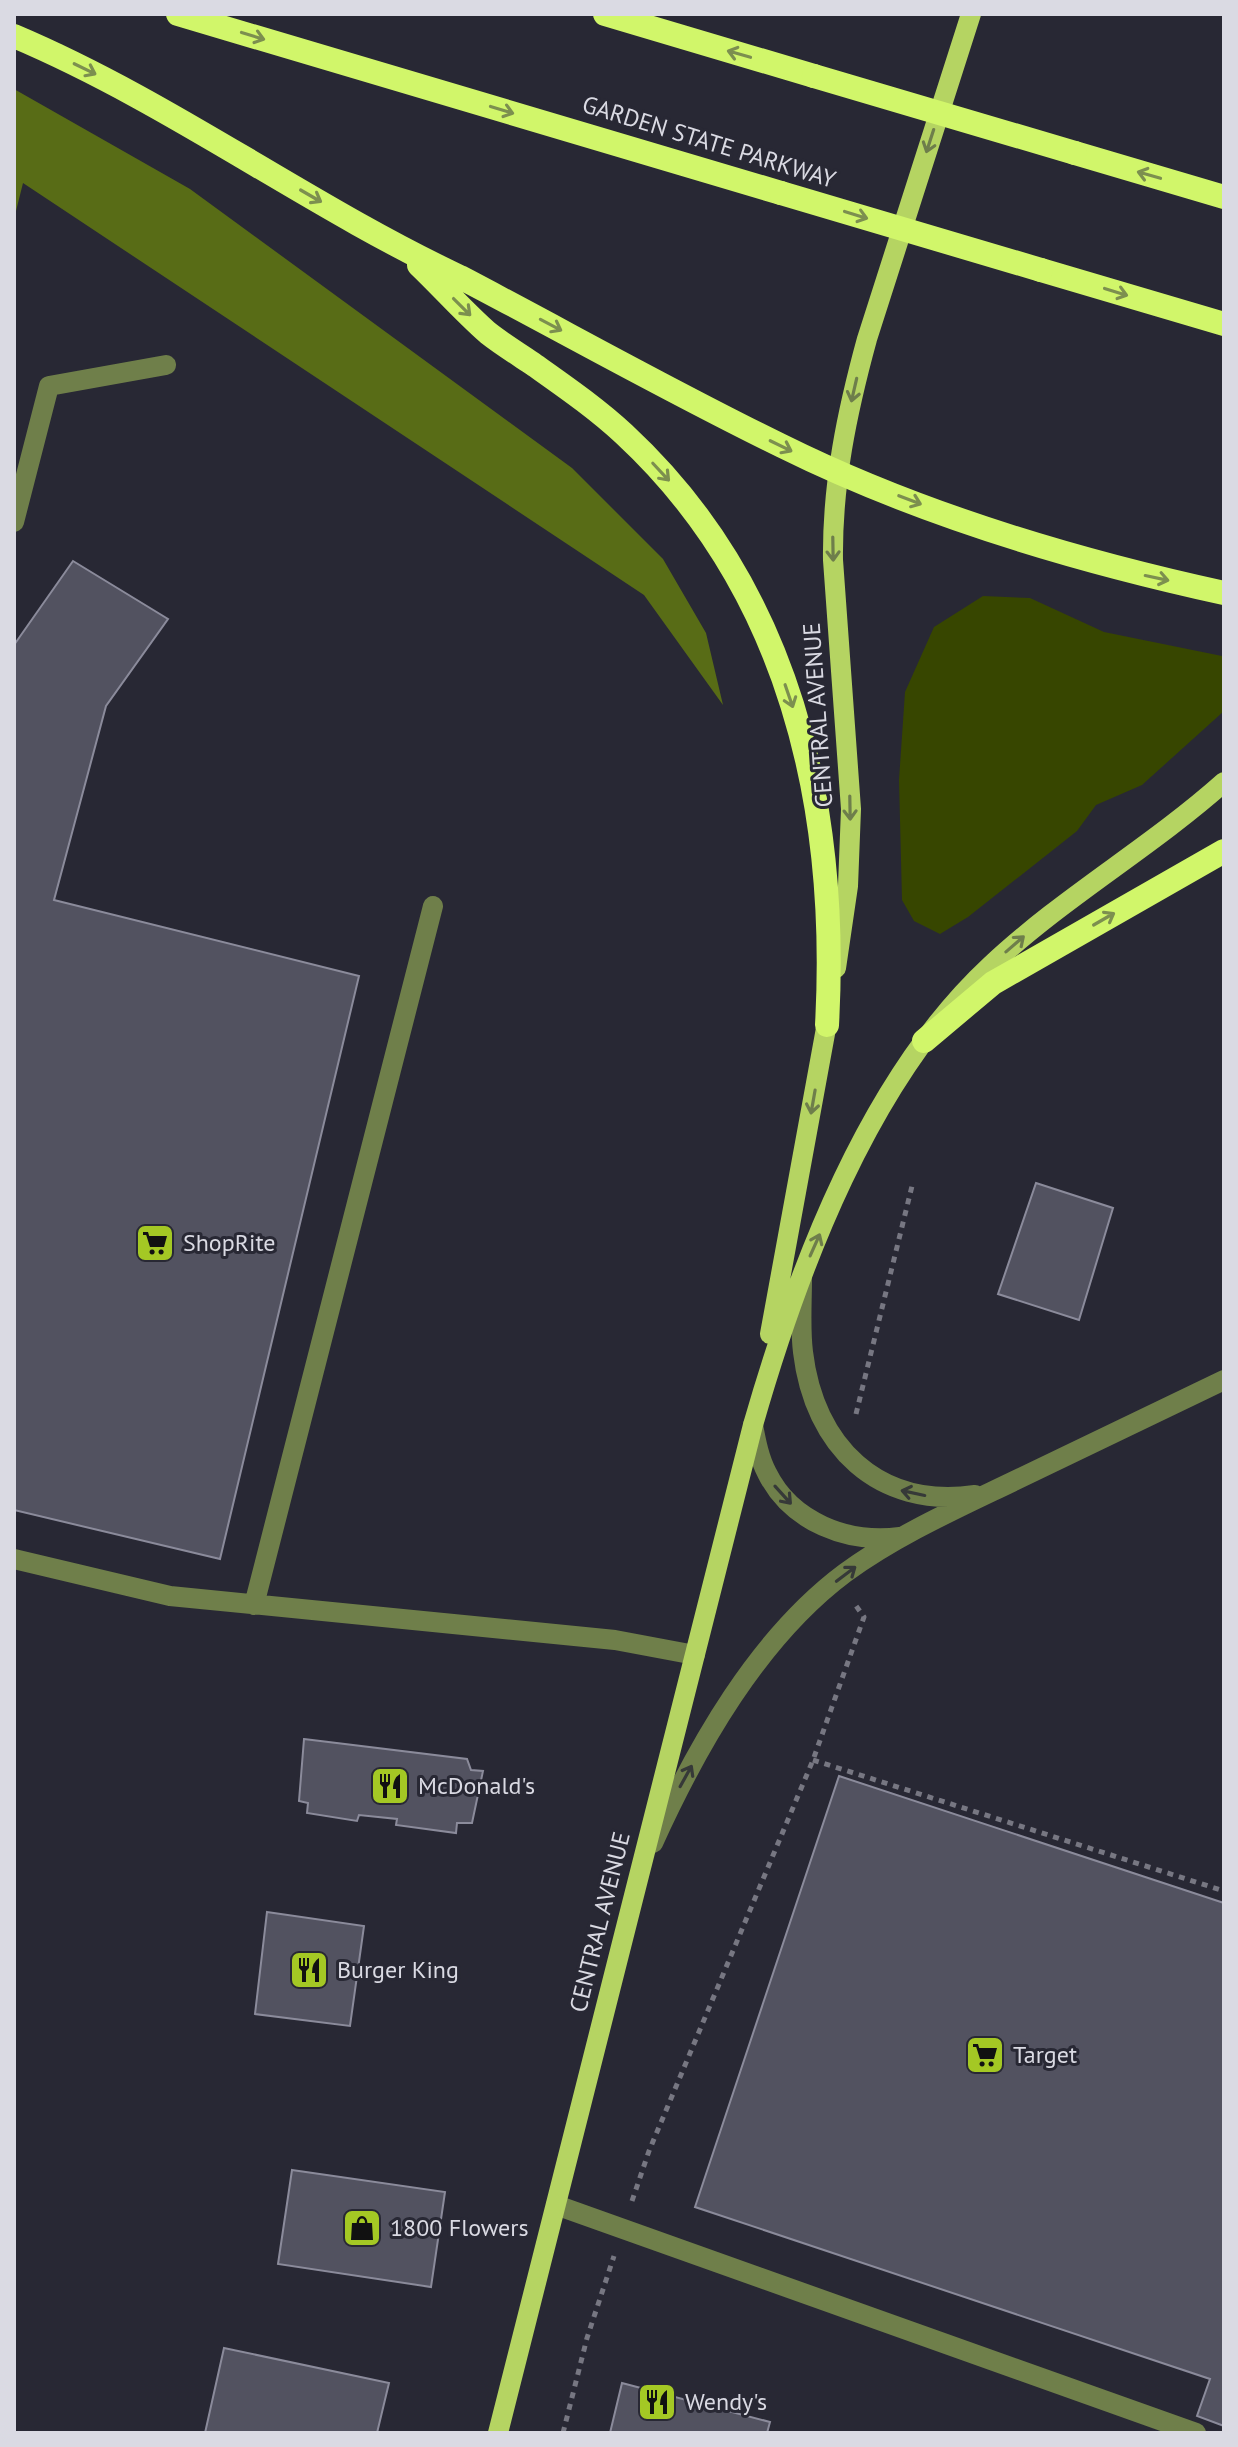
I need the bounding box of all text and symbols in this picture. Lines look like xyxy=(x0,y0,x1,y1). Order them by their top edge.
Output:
one-way arrow xyxy=(240,30,265,44)
one-way arrow xyxy=(726,46,752,61)
one-way arrow xyxy=(72,62,96,77)
street label: GARDEN STATE PARKWAY xyxy=(579,88,840,195)
one-way arrow xyxy=(489,103,515,118)
one-way arrow xyxy=(921,129,936,154)
one-way arrow xyxy=(1137,167,1163,182)
one-way arrow xyxy=(299,188,322,204)
one-way arrow xyxy=(842,208,868,223)
one-way arrow xyxy=(1103,285,1129,300)
one-way arrow xyxy=(452,297,472,316)
one-way arrow xyxy=(539,317,562,333)
one-way arrow xyxy=(845,377,860,402)
one-way arrow xyxy=(769,439,792,454)
one-way arrow xyxy=(652,462,671,482)
one-way arrow xyxy=(897,494,922,508)
one-way arrow xyxy=(826,535,841,562)
one-way arrow xyxy=(1144,571,1170,586)
street label: CENTRAL AVENUE xyxy=(796,622,839,808)
one-way arrow xyxy=(783,683,798,708)
one-way arrow xyxy=(843,794,858,821)
one-way arrow xyxy=(1091,911,1115,926)
one-way arrow xyxy=(1005,935,1025,953)
one-way arrow xyxy=(804,1089,819,1114)
supermarket icon: ShopRite xyxy=(134,1222,176,1264)
place label: ShopRite xyxy=(183,1227,276,1258)
one-way arrow xyxy=(808,1233,823,1258)
one-way arrow xyxy=(774,1485,793,1505)
one-way arrow xyxy=(901,1485,927,1500)
one-way arrow xyxy=(835,1565,856,1582)
restaurant icon: McDonald's xyxy=(369,1765,411,1807)
one-way arrow xyxy=(678,1765,694,1788)
place label: McDonald's xyxy=(418,1770,535,1801)
street label: CENTRAL AVENUE xyxy=(562,1828,637,2015)
restaurant icon: Burger King xyxy=(288,1949,330,1991)
place label: Burger King xyxy=(337,1954,459,1985)
supermarket icon: Target xyxy=(964,2034,1006,2076)
place label: Target xyxy=(1013,2039,1077,2070)
shop icon: 1800 Flowers xyxy=(341,2207,383,2249)
place label: 1800 Flowers xyxy=(390,2212,529,2243)
restaurant icon: Wendy's xyxy=(636,2381,678,2423)
place label: Wendy's xyxy=(685,2386,767,2417)

